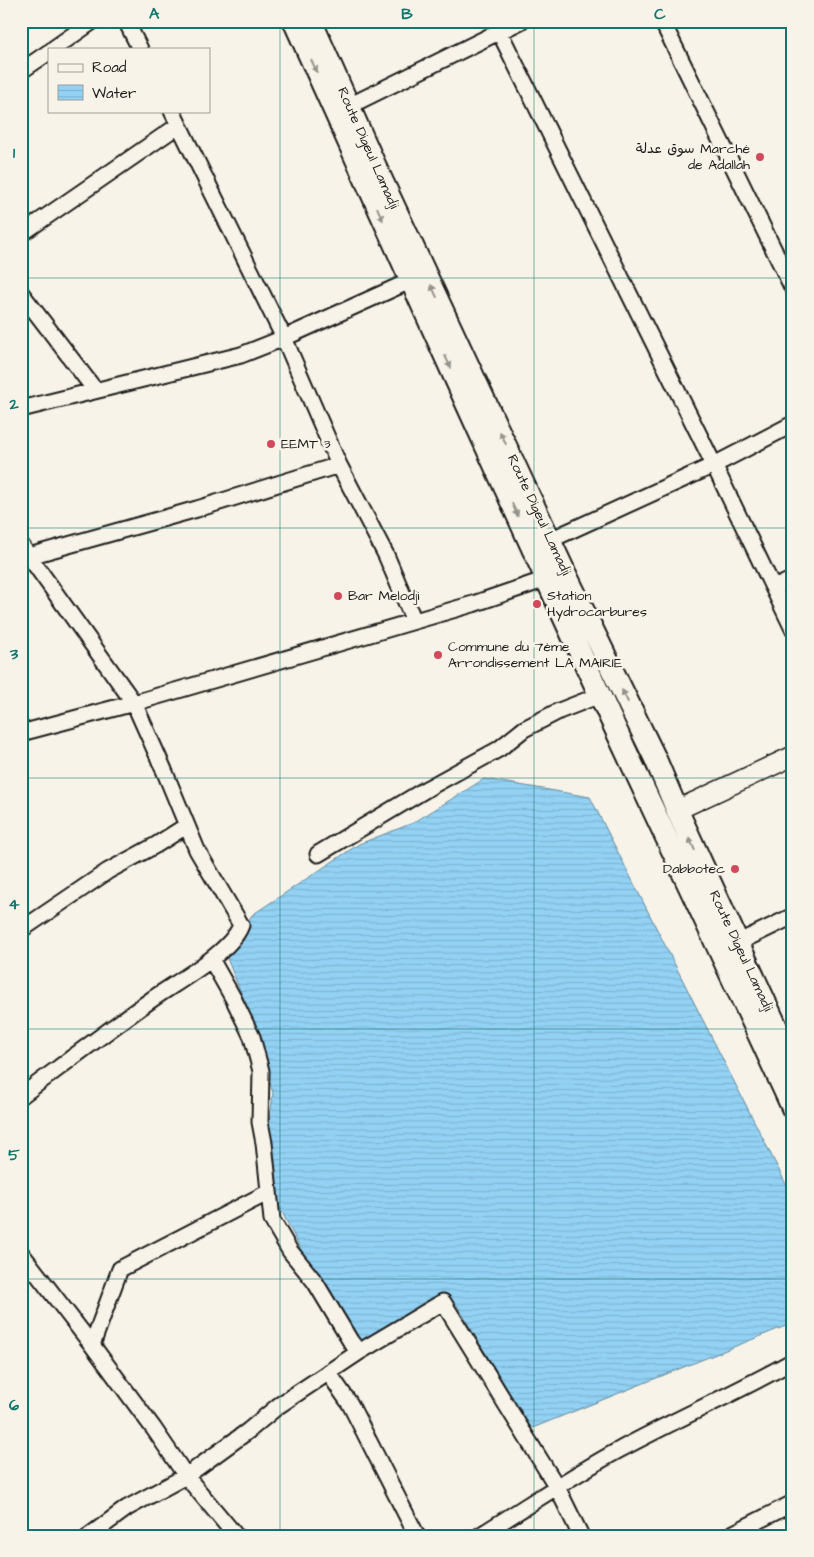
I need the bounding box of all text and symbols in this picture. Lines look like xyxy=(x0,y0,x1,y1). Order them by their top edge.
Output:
text: A xyxy=(149,3,160,25)
text: B xyxy=(401,3,413,25)
text: C xyxy=(654,3,666,25)
legend xyxy=(48,48,210,112)
text: Road xyxy=(92,57,127,78)
one-way arrow xyxy=(310,59,318,73)
text: Water xyxy=(92,83,136,104)
street label: Route Digeul Lamadji xyxy=(332,84,404,212)
place label: سوق عدلة Marché de Adallah xyxy=(636,139,750,175)
text: 1 xyxy=(13,142,16,164)
marker: سوق عدلة Marché de Adallah xyxy=(754,151,766,163)
one-way arrow xyxy=(377,207,385,221)
one-way arrow xyxy=(430,284,438,298)
one-way arrow xyxy=(444,355,452,369)
text: 2 xyxy=(8,393,19,415)
one-way arrow xyxy=(499,431,507,445)
place label: EEMT 3 xyxy=(281,434,331,454)
marker: EEMT 3 xyxy=(265,438,277,450)
street label: Route Digeul Lamadji xyxy=(502,451,576,579)
one-way arrow xyxy=(512,503,520,517)
place label: Bar Melodji xyxy=(348,586,419,606)
place label: Station Hydrocarbures xyxy=(547,586,647,622)
marker: Bar Melodji xyxy=(332,590,344,602)
marker: Station Hydrocarbures xyxy=(531,598,543,610)
place label: Commune du 7ème Arrondissement LA MAIRIE xyxy=(448,637,623,673)
text: 3 xyxy=(9,643,19,665)
marker: Commune du 7ème Arrondissement LA MAIRIE xyxy=(432,649,444,661)
one-way arrow xyxy=(621,689,629,703)
one-way arrow xyxy=(688,837,696,851)
place label: Dabbotec xyxy=(663,859,725,879)
marker: Dabbotec xyxy=(729,863,741,875)
street label: Route Digeul Lamadji xyxy=(704,887,778,1015)
text: 4 xyxy=(9,893,20,915)
text: 5 xyxy=(8,1144,20,1166)
text: 6 xyxy=(9,1394,19,1416)

